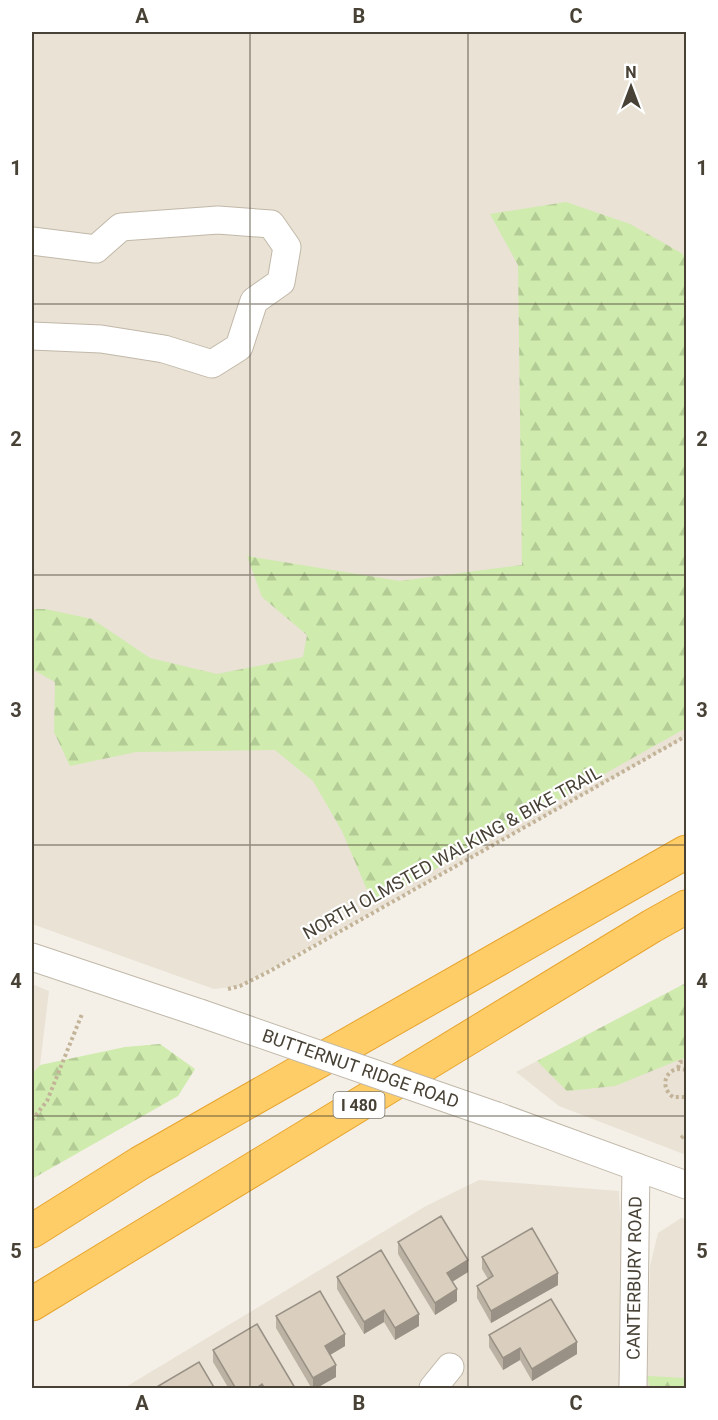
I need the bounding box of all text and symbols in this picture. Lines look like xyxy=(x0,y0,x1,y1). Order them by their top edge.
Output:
text: A xyxy=(135,4,149,28)
text: B xyxy=(353,4,365,28)
text: C xyxy=(569,4,583,28)
north arrow xyxy=(601,57,661,117)
text: N xyxy=(625,63,637,82)
text: 1 xyxy=(10,156,22,180)
text: 1 xyxy=(696,156,708,180)
text: 2 xyxy=(10,427,22,451)
text: 2 xyxy=(696,427,708,451)
text: 3 xyxy=(10,698,22,722)
text: 3 xyxy=(696,698,708,722)
street label: NORTH OLMSTED WALKING & BIKE TRAIL xyxy=(299,761,605,944)
text: 4 xyxy=(10,969,22,993)
text: 4 xyxy=(696,969,708,993)
street label: BUTTERNUT RIDGE ROAD xyxy=(260,1024,462,1112)
road number: I 480 xyxy=(334,1092,385,1118)
street label: CANTERBURY ROAD xyxy=(622,1196,646,1360)
text: 5 xyxy=(10,1239,22,1263)
text: 5 xyxy=(696,1239,708,1263)
text: A xyxy=(135,1391,149,1415)
text: B xyxy=(353,1391,365,1415)
text: C xyxy=(569,1391,583,1415)

